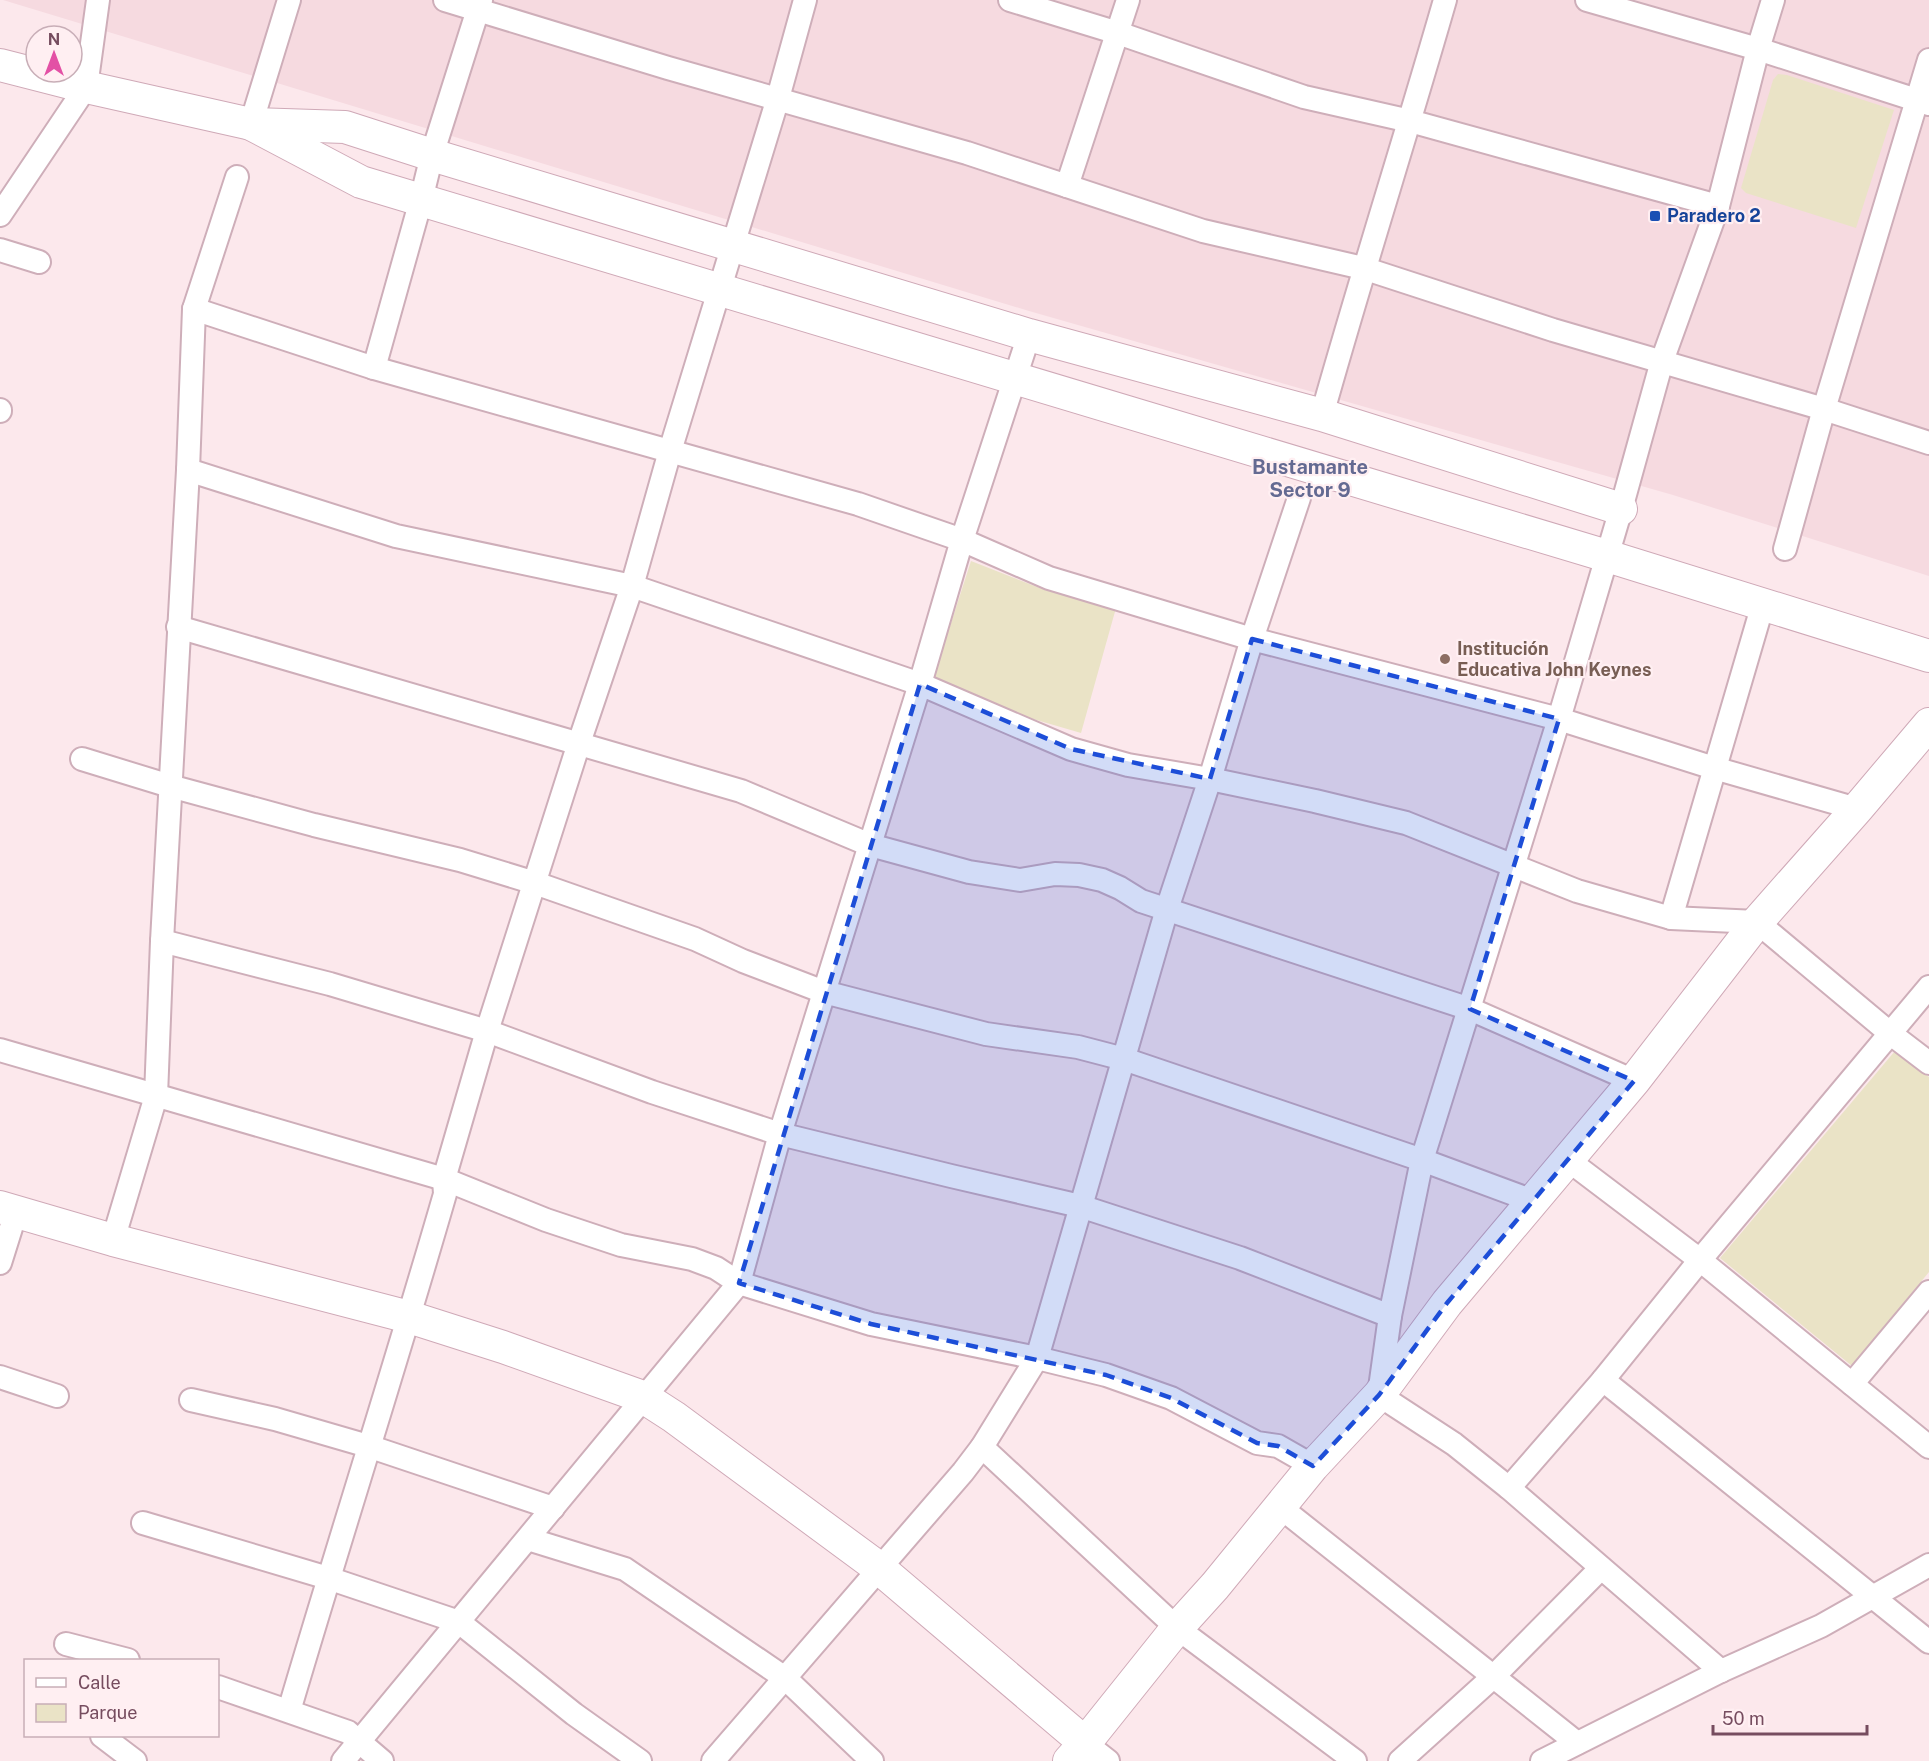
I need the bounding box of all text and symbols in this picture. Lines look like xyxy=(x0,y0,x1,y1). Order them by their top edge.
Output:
north arrow xyxy=(24,24,84,84)
text: N xyxy=(48,30,60,49)
place label: Paradero 2 xyxy=(1667,205,1761,226)
marker: Paradero 2 xyxy=(1648,209,1662,223)
district label: Bustamante Sector 9 xyxy=(1252,455,1368,502)
place label: Institución Educativa John Keynes xyxy=(1457,638,1651,680)
marker: Institución Educativa John Keynes xyxy=(1438,652,1452,666)
legend xyxy=(24,1659,219,1737)
text: Calle xyxy=(78,1672,121,1693)
scale bar xyxy=(1713,1698,1868,1736)
text: Parque xyxy=(78,1702,138,1723)
text: 50 m xyxy=(1722,1708,1765,1729)

